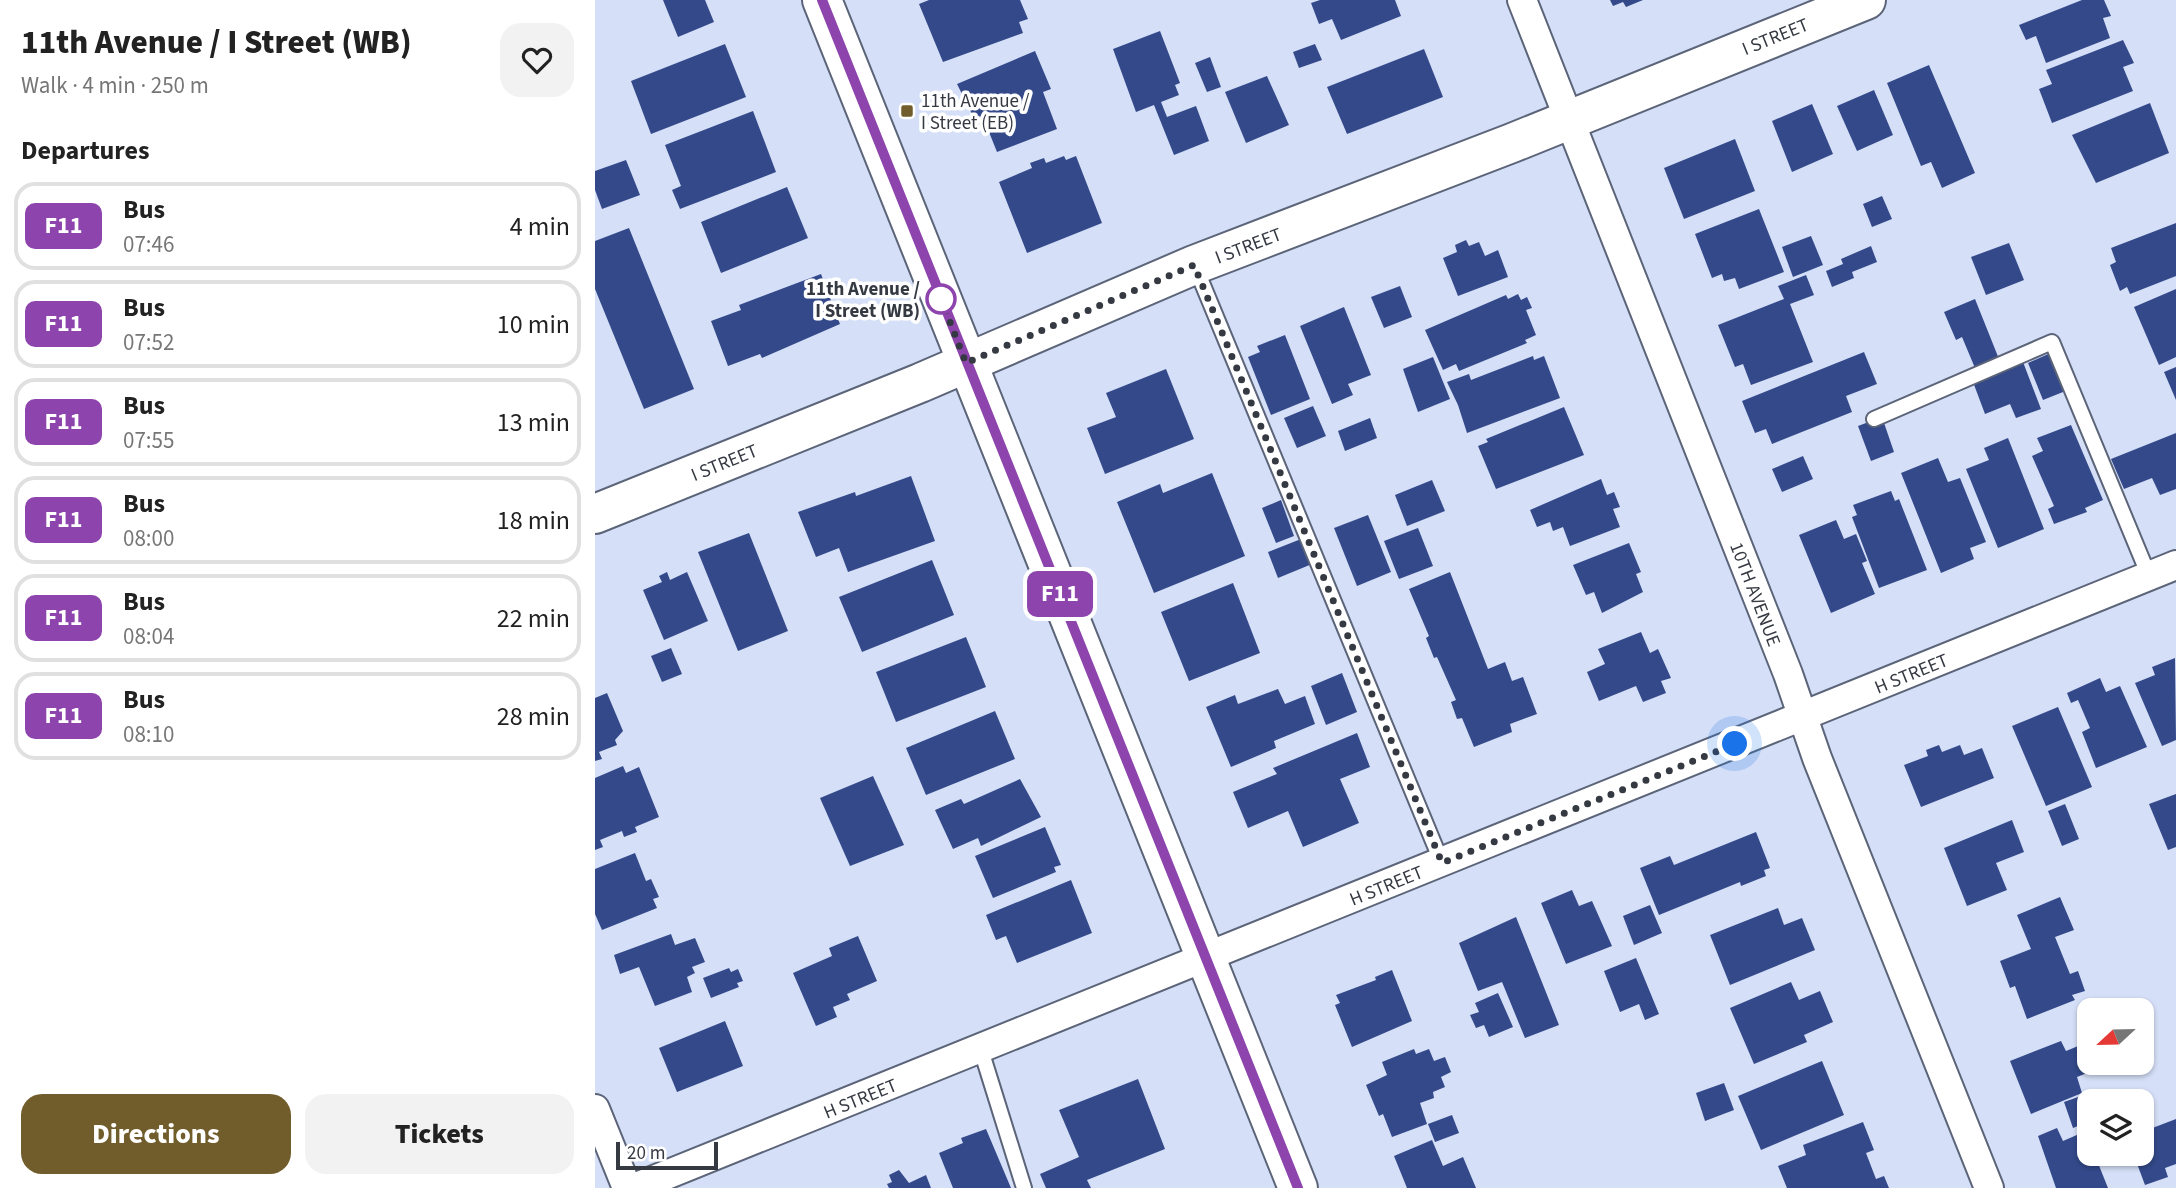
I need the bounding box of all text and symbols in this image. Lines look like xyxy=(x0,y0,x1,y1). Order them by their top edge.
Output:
street label: I STREET xyxy=(1738,12,1813,63)
text: 11th Avenue / I Street (WB) xyxy=(21,19,412,66)
button: heart xyxy=(500,23,574,97)
text: Walk · 4 min · 250 m xyxy=(21,69,209,102)
place label: 11th Avenue / I Street (EB) xyxy=(921,88,1030,137)
marker: 11th Avenue / I Street (EB) xyxy=(899,103,915,119)
text: Departures xyxy=(21,132,149,169)
text: Bus xyxy=(123,191,165,228)
text: F11 xyxy=(45,208,82,243)
text: 4 min xyxy=(510,208,570,245)
street label: I STREET xyxy=(1211,221,1286,272)
text: 07:46 xyxy=(123,228,174,261)
place label: 11th Avenue / I Street (WB) xyxy=(806,276,920,325)
marker: 11th Avenue / I Street (WB) xyxy=(926,284,956,314)
text: Bus xyxy=(123,289,165,326)
text: F11 xyxy=(45,306,82,341)
text: 10 min xyxy=(497,306,570,343)
text: 07:52 xyxy=(123,326,174,359)
text: Bus xyxy=(123,387,165,424)
text: F11 xyxy=(45,404,82,439)
text: 13 min xyxy=(497,404,570,441)
text: 07:55 xyxy=(123,424,174,457)
street label: I STREET xyxy=(687,438,762,489)
text: Bus xyxy=(123,485,165,522)
text: F11 xyxy=(45,502,82,537)
text: 18 min xyxy=(497,502,570,539)
text: 08:00 xyxy=(123,522,174,555)
street label: 10TH AVENUE xyxy=(1722,538,1787,651)
line badge: F11 xyxy=(1020,571,1100,617)
text: F11 xyxy=(1041,576,1079,611)
text: Bus xyxy=(123,583,165,620)
text: F11 xyxy=(45,600,82,635)
text: 22 min xyxy=(497,600,570,637)
text: 08:04 xyxy=(123,620,174,653)
street label: H STREET xyxy=(1871,647,1952,701)
text: Bus xyxy=(123,681,165,718)
text: F11 xyxy=(45,698,82,733)
text: 28 min xyxy=(497,698,570,735)
text: 08:10 xyxy=(123,718,174,751)
your location xyxy=(1717,726,1752,761)
street label: H STREET xyxy=(1346,859,1427,913)
north arrow xyxy=(2077,998,2154,1074)
map controls xyxy=(2077,998,2154,1166)
street label: H STREET xyxy=(820,1072,901,1126)
button: layers xyxy=(2077,1089,2154,1166)
button: Directions xyxy=(21,1094,291,1174)
button: Tickets xyxy=(305,1094,574,1174)
scale bar xyxy=(616,1139,717,1171)
text: 20 m xyxy=(627,1140,665,1167)

